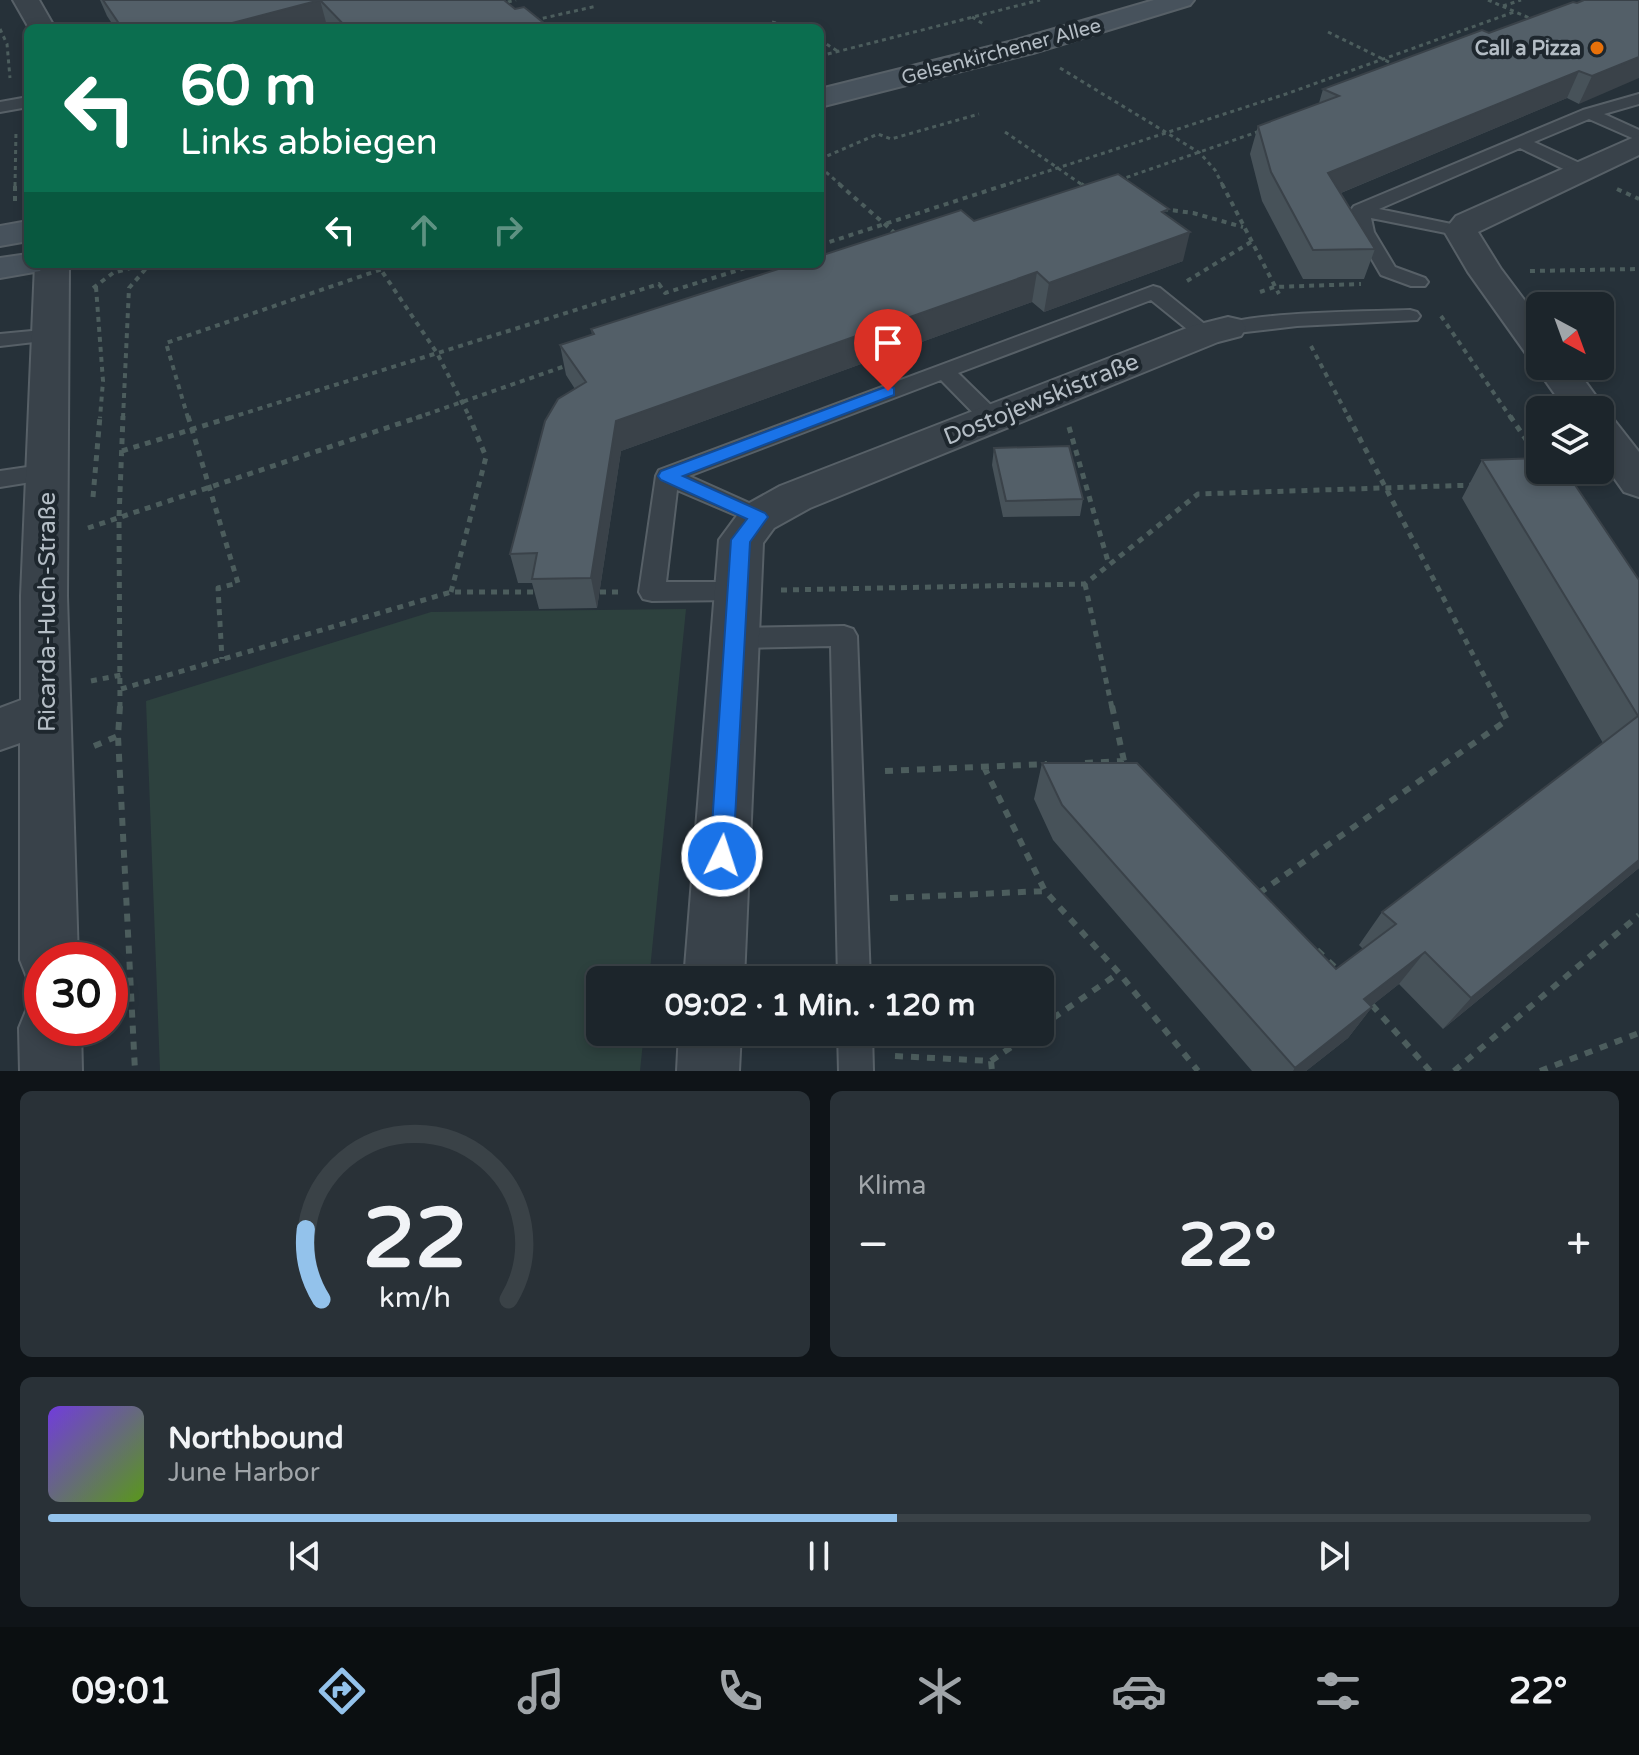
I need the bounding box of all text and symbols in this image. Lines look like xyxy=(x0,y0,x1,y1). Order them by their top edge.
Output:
street label: Gelsenkirchener Allee xyxy=(899,14,1104,90)
place label: Call a Pizza xyxy=(1475,37,1581,61)
marker: Call a Pizza xyxy=(1588,39,1606,57)
text: 60 m xyxy=(180,53,316,120)
icon: left xyxy=(48,56,152,160)
text: Links abbiegen xyxy=(180,121,438,164)
icon: left xyxy=(318,208,362,252)
icon: ahead xyxy=(402,208,446,252)
icon: right xyxy=(486,208,530,252)
north arrow xyxy=(1526,292,1614,380)
map controls xyxy=(1526,292,1614,484)
pin xyxy=(854,309,922,391)
icon: arrive xyxy=(866,321,910,365)
street label: Dostojewskistraße xyxy=(939,347,1143,452)
button: layers xyxy=(1526,396,1614,484)
street label: Ricarda-Huch-Straße xyxy=(33,492,62,732)
position arrow xyxy=(680,814,764,898)
speed limit sign: 30 xyxy=(24,942,128,1046)
text: 09:02 · 1 Min. · 120 m xyxy=(665,987,975,1024)
text: Klima xyxy=(858,1170,926,1201)
text: 22 xyxy=(363,1190,467,1290)
text: 22° xyxy=(1179,1210,1277,1282)
text: − xyxy=(858,1219,889,1272)
text: + xyxy=(1566,1219,1591,1272)
text: km/h xyxy=(379,1281,451,1315)
text: Northbound xyxy=(168,1420,344,1457)
text: June Harbor xyxy=(168,1457,320,1488)
icon: previous xyxy=(283,1534,327,1578)
icon: pause xyxy=(797,1534,841,1578)
icon: next xyxy=(1312,1534,1356,1578)
icon: directions xyxy=(314,1663,370,1719)
icon: music xyxy=(513,1663,569,1719)
icon: phone xyxy=(712,1663,768,1719)
icon: climate xyxy=(912,1663,968,1719)
icon: car xyxy=(1111,1663,1167,1719)
icon: filters xyxy=(1310,1663,1366,1719)
text: 09:01 xyxy=(72,1670,171,1713)
text: 22° xyxy=(1509,1670,1567,1713)

